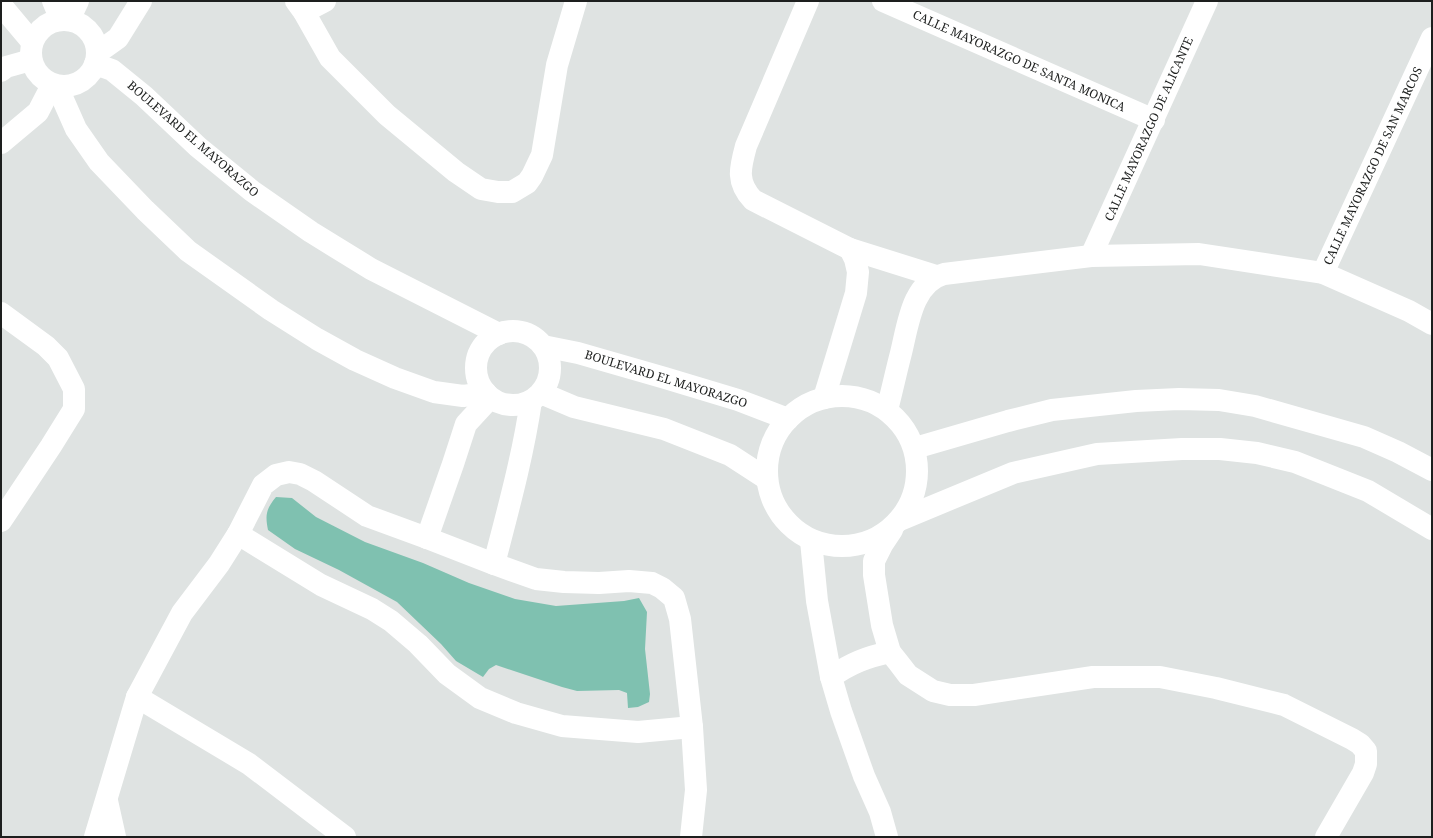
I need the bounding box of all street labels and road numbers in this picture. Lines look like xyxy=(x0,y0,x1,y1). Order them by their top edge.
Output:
street label: CALLE MAYORAZGO DE SANTA MONICA xyxy=(910,6,1129,116)
street label: CALLE MAYORAZGO DE ALICANTE xyxy=(1100,34,1197,224)
street label: CALLE MAYORAZGO DE SAN MARCOS xyxy=(1319,64,1426,268)
street label: BOULEVARD EL MAYORAZGO xyxy=(124,77,263,201)
street label: BOULEVARD EL MAYORAZGO xyxy=(583,346,750,411)

